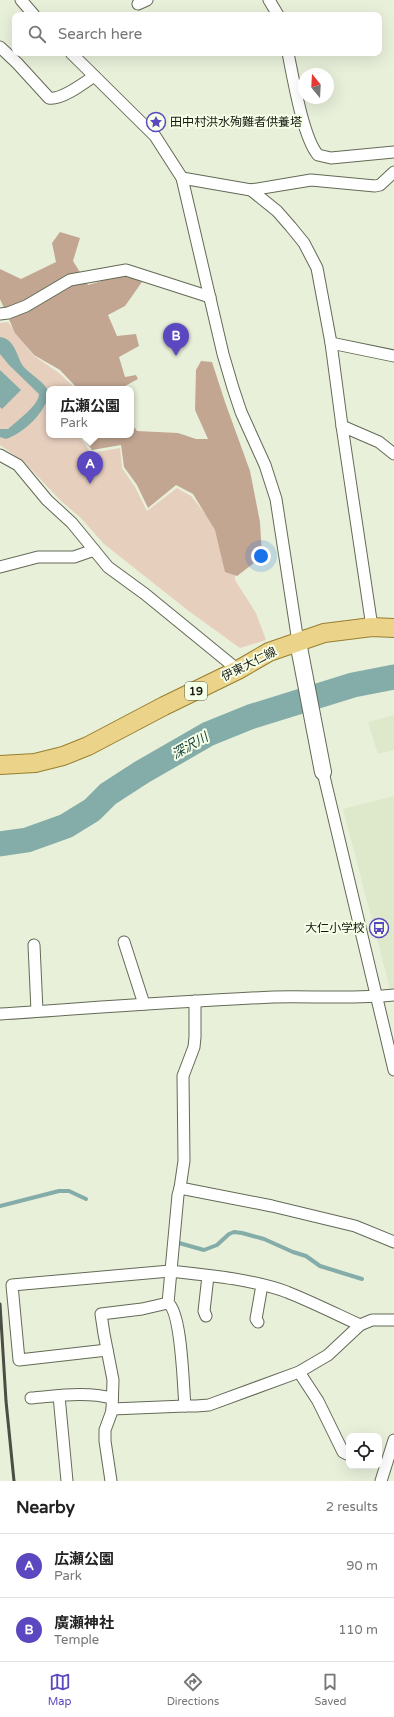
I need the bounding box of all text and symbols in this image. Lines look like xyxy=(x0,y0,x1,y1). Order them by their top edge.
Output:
search box xyxy=(12,12,382,56)
icon: search xyxy=(26,23,48,45)
text: Search here xyxy=(58,25,142,43)
north arrow xyxy=(298,68,334,104)
place icon: 田中村洪水殉難者供養塔 xyxy=(145,111,167,133)
place label: 田中村洪水殉難者供養塔 xyxy=(170,115,302,129)
pin: B xyxy=(163,323,189,356)
popup xyxy=(46,386,134,438)
text: 広瀬公園 xyxy=(60,397,120,415)
text: Park xyxy=(60,415,88,431)
pin: A xyxy=(77,451,103,484)
your location xyxy=(251,546,271,566)
street label: 伊東大仁線 xyxy=(219,644,279,684)
road number: 19 xyxy=(185,682,207,700)
water label: 深沢川 xyxy=(169,728,213,763)
bus stop icon: 大仁小学校 xyxy=(368,917,390,939)
place label: 大仁小学校 xyxy=(305,921,365,935)
map controls xyxy=(346,1433,382,1469)
button: locate xyxy=(346,1433,382,1469)
text: Nearby xyxy=(16,1497,75,1518)
text: 2 results xyxy=(326,1499,378,1515)
text: 広瀬公園 xyxy=(54,1550,114,1568)
text: A xyxy=(24,1558,34,1574)
text: 90 m xyxy=(346,1558,378,1574)
text: Park xyxy=(54,1568,82,1584)
text: 廣瀬神社 xyxy=(54,1614,114,1632)
text: B xyxy=(24,1622,34,1638)
text: 110 m xyxy=(338,1622,378,1638)
text: Temple xyxy=(54,1632,99,1648)
tab: Map xyxy=(48,1671,71,1708)
tab: Directions xyxy=(167,1671,219,1708)
tab: Saved xyxy=(315,1671,346,1708)

